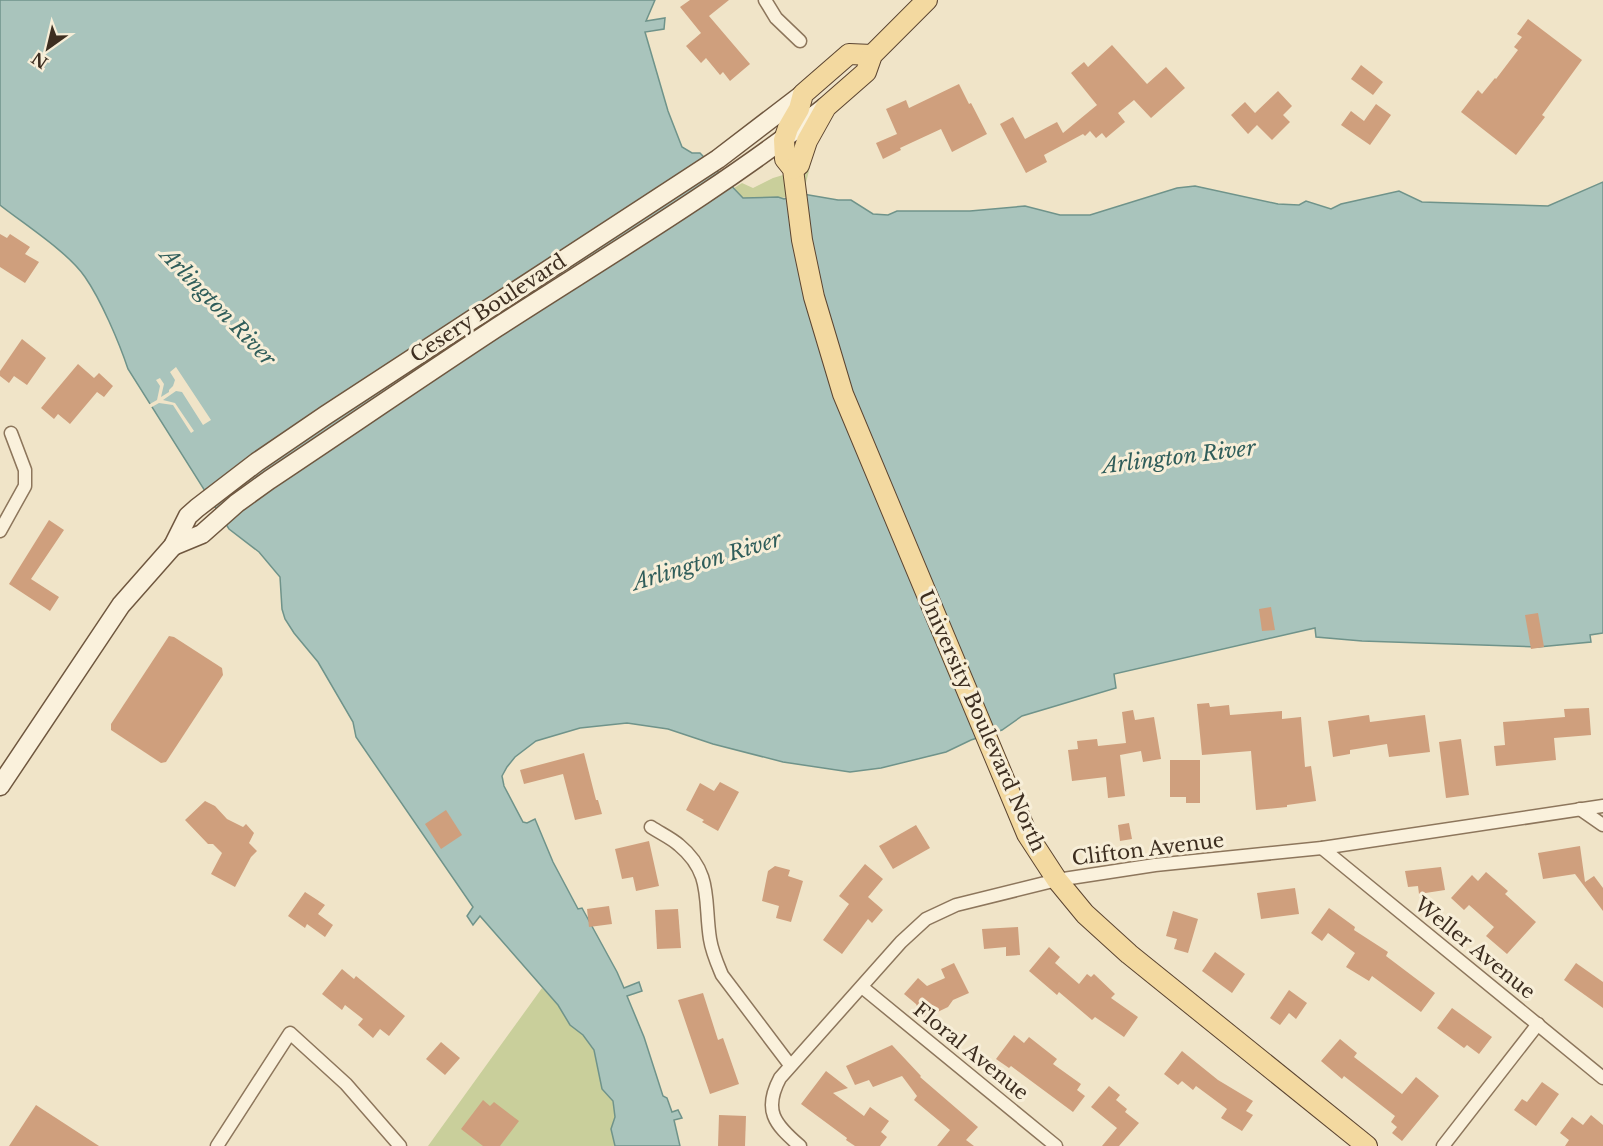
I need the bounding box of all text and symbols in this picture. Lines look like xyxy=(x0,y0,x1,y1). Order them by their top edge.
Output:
north arrow xyxy=(18,18,78,78)
text: N xyxy=(28,48,51,73)
water label: Arlington River xyxy=(153,240,282,373)
street label: Cesery Boulevard xyxy=(406,249,570,367)
water label: Arlington River xyxy=(1098,435,1259,480)
water label: Arlington River xyxy=(627,526,786,597)
street label: University Boulevard North xyxy=(913,587,1051,856)
street label: Clifton Avenue xyxy=(1071,828,1225,870)
street label: Weller Avenue xyxy=(1409,891,1540,1004)
street label: Floral Avenue xyxy=(909,997,1033,1105)

